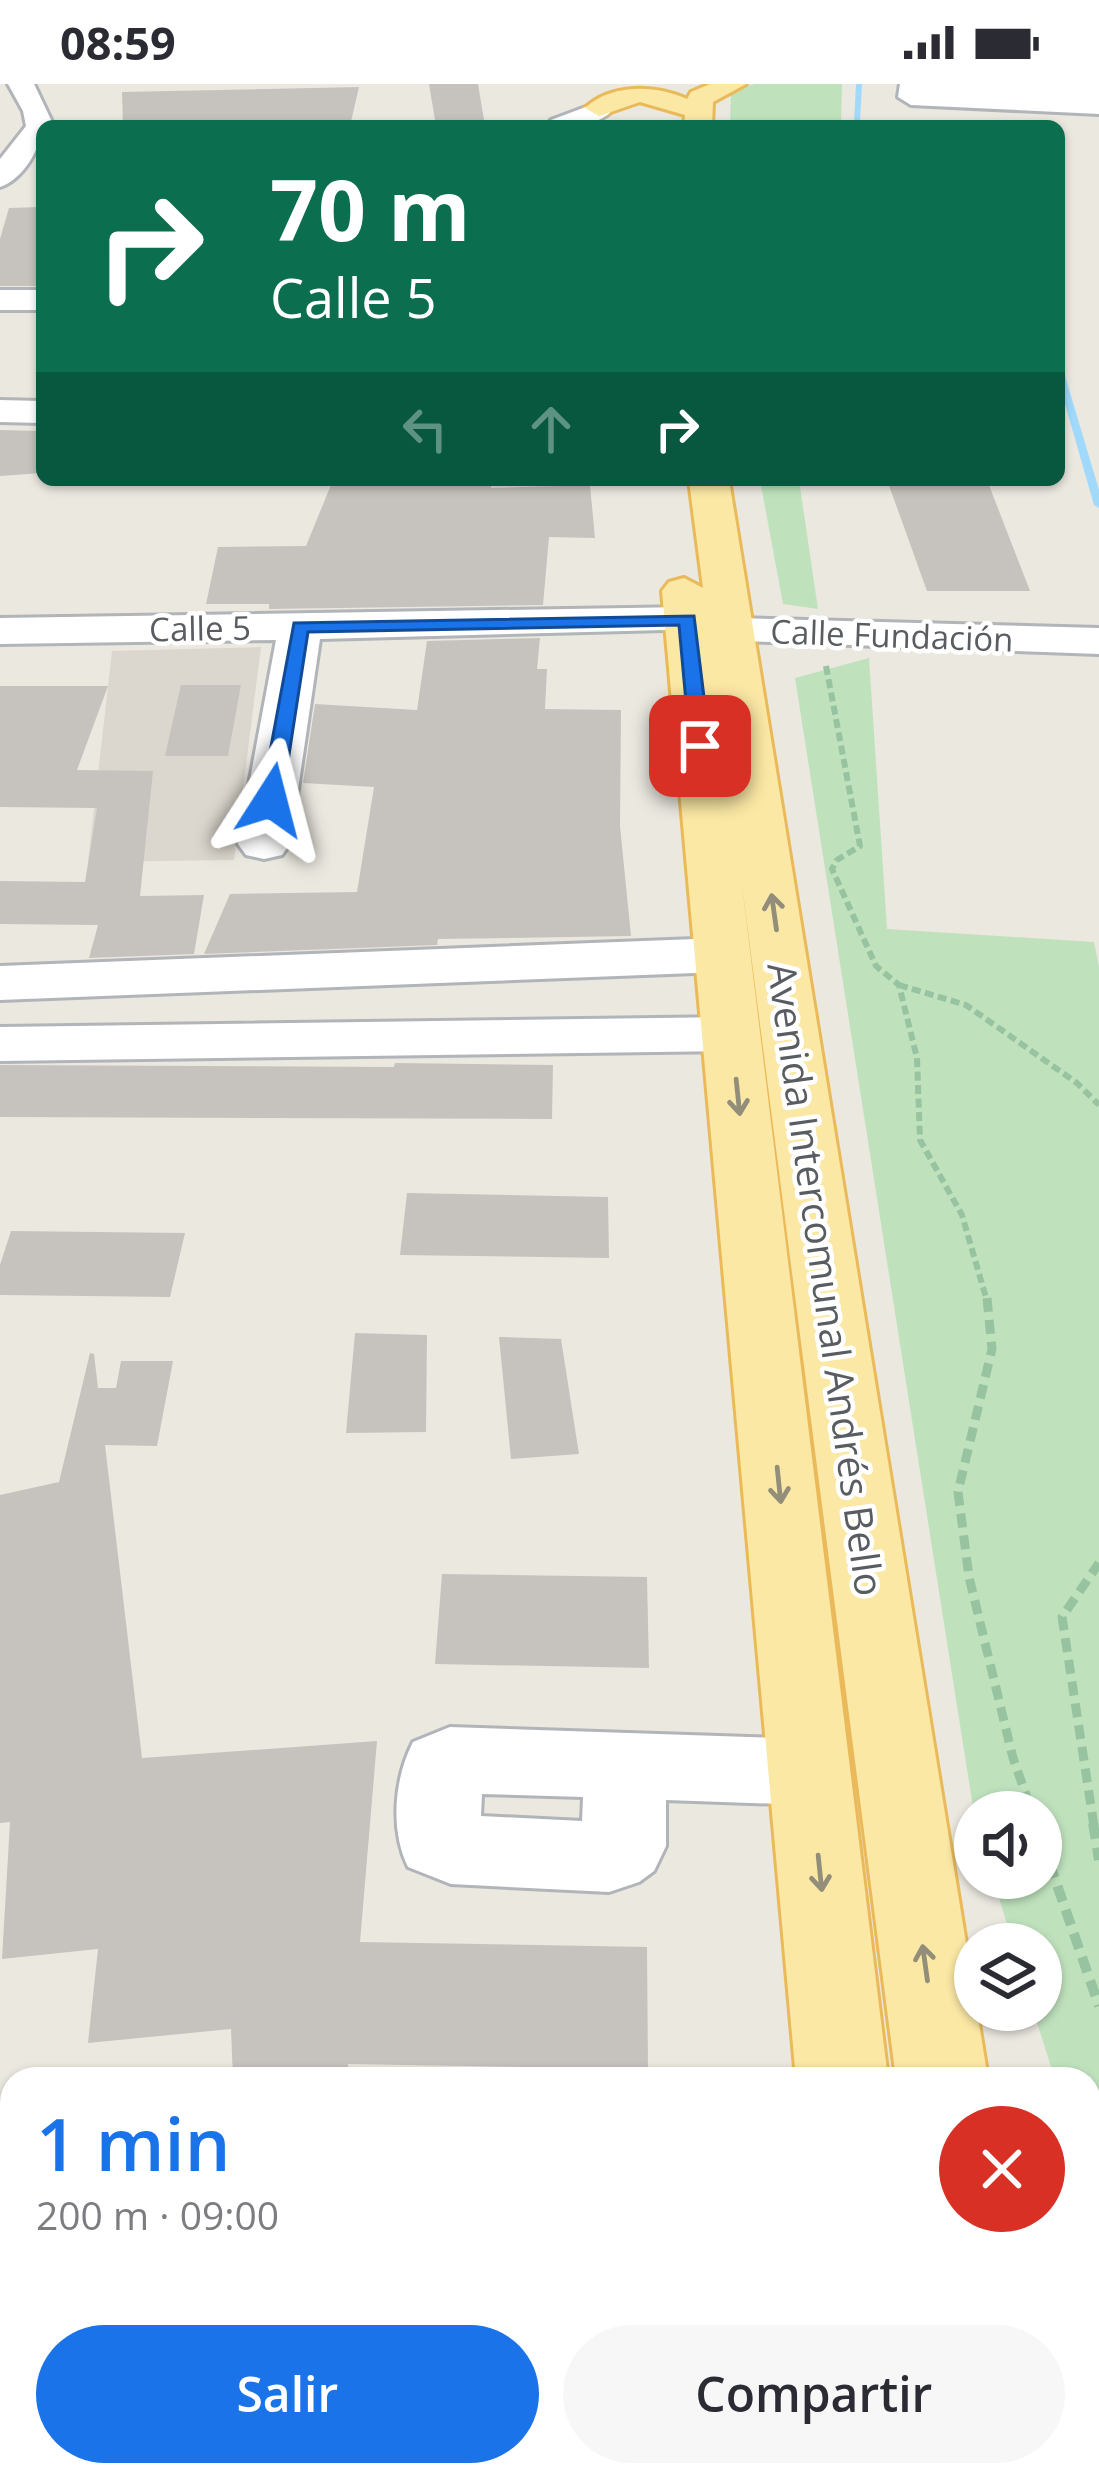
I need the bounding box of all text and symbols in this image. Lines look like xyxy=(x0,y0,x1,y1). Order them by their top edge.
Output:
text: 08:59 xyxy=(60,12,176,73)
text: 70 m xyxy=(270,151,470,266)
icon: right xyxy=(72,168,228,324)
text: Calle 5 xyxy=(270,260,437,334)
icon: left xyxy=(392,396,458,462)
icon: ahead xyxy=(518,396,584,462)
icon: right xyxy=(644,396,710,462)
street label: Calle 5 xyxy=(149,605,251,651)
street label: Calle Fundación xyxy=(770,608,1014,662)
pin xyxy=(649,695,751,797)
icon: arrive xyxy=(667,713,733,779)
position arrow xyxy=(208,737,334,863)
one-way arrow xyxy=(762,893,785,932)
street label: Avenida Intercomunal Andrés Bello xyxy=(756,959,898,1599)
one-way arrow xyxy=(727,1077,750,1116)
one-way arrow xyxy=(768,1465,791,1504)
map controls xyxy=(954,1791,1062,2031)
button: sound xyxy=(954,1791,1062,1899)
one-way arrow xyxy=(809,1853,832,1892)
button: layers xyxy=(954,1923,1062,2031)
one-way arrow xyxy=(913,1944,936,1983)
text: 1 min xyxy=(36,2094,230,2192)
button: close xyxy=(939,2106,1065,2232)
text: 200 m · 09:00 xyxy=(36,2188,279,2241)
button: Salir xyxy=(36,2325,539,2463)
button: Compartir xyxy=(563,2325,1065,2463)

